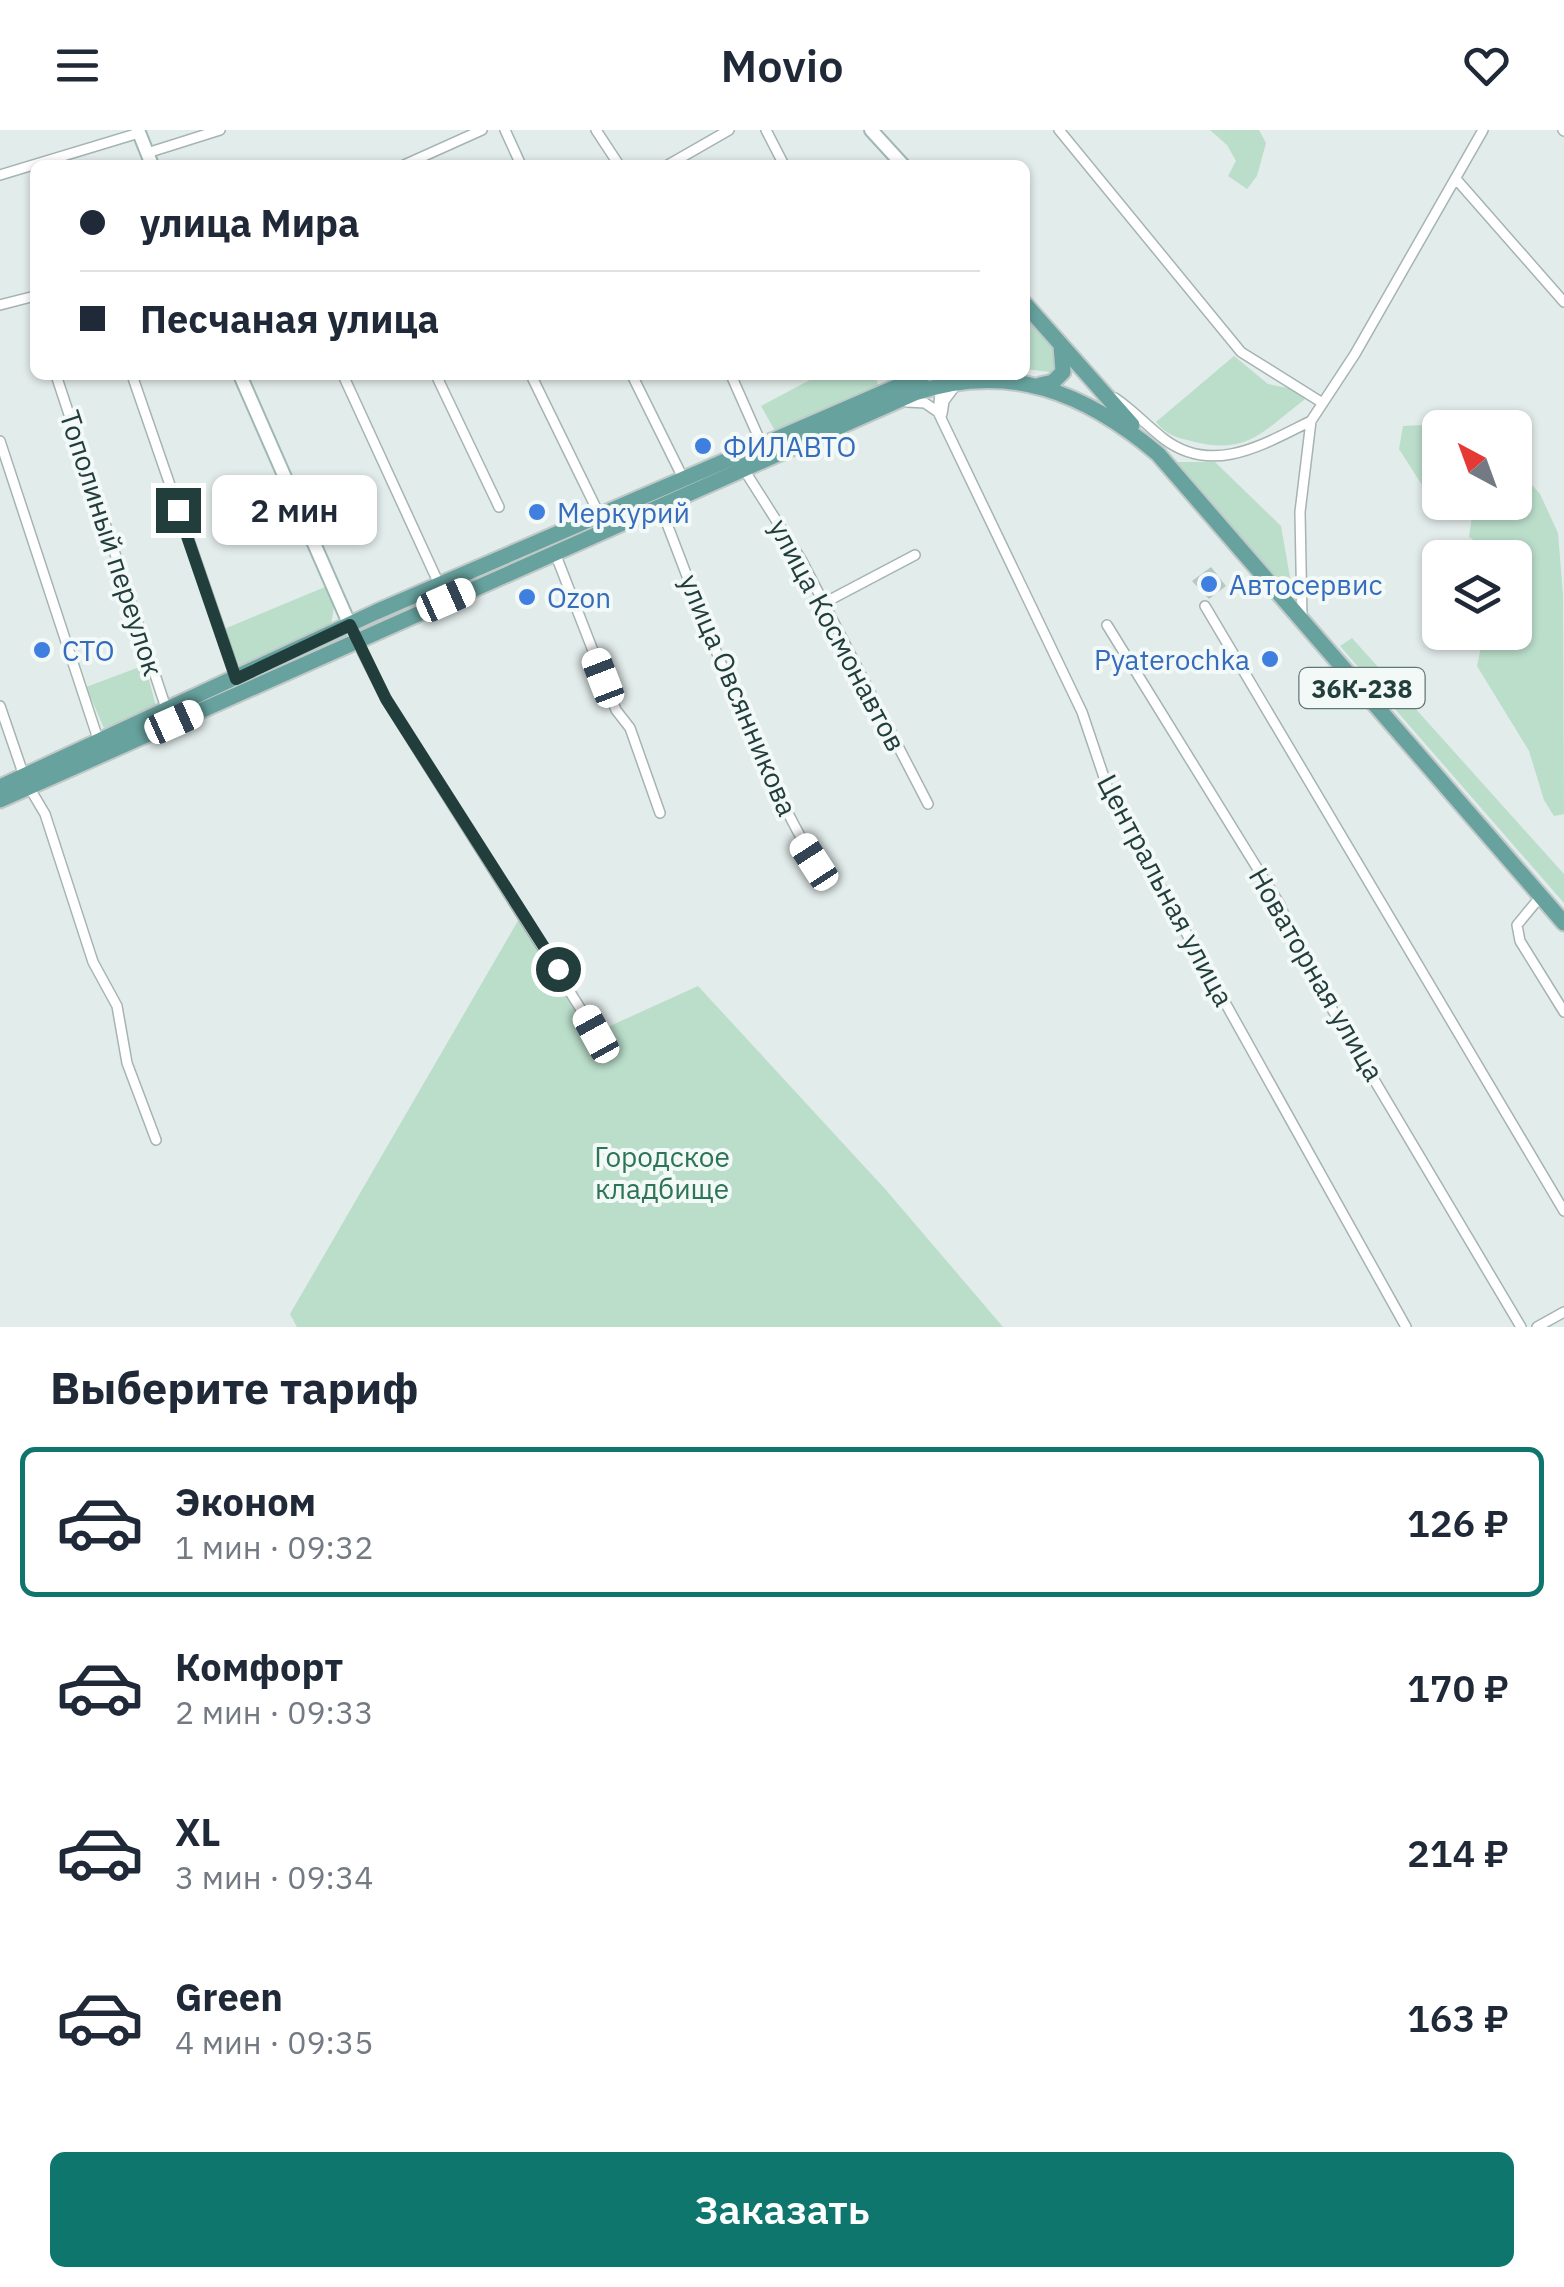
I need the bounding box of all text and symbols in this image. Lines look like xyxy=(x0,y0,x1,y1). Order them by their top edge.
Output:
text: Movio xyxy=(720,36,844,94)
icon: menu xyxy=(50,38,105,93)
icon: heart xyxy=(1459,38,1514,93)
text: улица Мира xyxy=(140,198,360,247)
text: Песчаная улица xyxy=(140,294,439,343)
street label: Тополиный переулок xyxy=(52,406,172,680)
north arrow xyxy=(1422,410,1532,520)
map controls xyxy=(1422,410,1532,650)
place label: ФИЛАВТО xyxy=(723,428,856,465)
marker: ФИЛАВТО xyxy=(692,435,714,457)
callout: 2 мин xyxy=(213,475,378,545)
route end xyxy=(156,488,201,533)
text: 2 мин xyxy=(250,489,339,531)
place label: Меркурий xyxy=(557,494,690,531)
marker: Меркурий xyxy=(526,501,548,523)
street label: улица Космонавтов xyxy=(761,512,915,758)
button: layers xyxy=(1422,540,1532,650)
place label: Автосервис xyxy=(1229,566,1382,603)
street label: улица Овсянникова xyxy=(671,568,807,822)
marker: Автосервис xyxy=(1198,573,1220,595)
car xyxy=(412,574,480,626)
place label: Ozon xyxy=(547,579,611,616)
marker: Ozon xyxy=(516,586,538,608)
place label: СТО xyxy=(62,632,115,669)
marker: СТО xyxy=(31,639,53,661)
place label: Pyaterochka xyxy=(1094,641,1250,678)
car xyxy=(578,645,628,711)
marker: Pyaterochka xyxy=(1259,648,1281,670)
road number: 36К-238 xyxy=(1300,668,1424,708)
car xyxy=(140,696,208,748)
street label: Центральная улица xyxy=(1089,768,1243,1013)
car xyxy=(785,829,843,895)
street label: Новаторная улица xyxy=(1241,861,1393,1088)
route start xyxy=(536,947,581,992)
car xyxy=(568,1000,624,1068)
park label: Городское кладбище xyxy=(594,1138,730,1207)
text: Выберите тариф xyxy=(50,1358,419,1416)
icon: car xyxy=(55,1477,145,1567)
text: Эконом xyxy=(175,1477,316,1526)
text: 126 ₽ xyxy=(1407,1498,1509,1547)
text: 1 мин · 09:32 xyxy=(175,1526,373,1568)
icon: car xyxy=(55,1642,145,1732)
text: Комфорт xyxy=(175,1642,343,1691)
text: 170 ₽ xyxy=(1407,1663,1509,1712)
text: 2 мин · 09:33 xyxy=(175,1691,373,1733)
icon: car xyxy=(55,1807,145,1897)
text: XL xyxy=(175,1807,221,1856)
text: 214 ₽ xyxy=(1407,1828,1509,1877)
text: 3 мин · 09:34 xyxy=(175,1856,373,1898)
icon: car xyxy=(55,1972,145,2062)
text: Green xyxy=(175,1972,283,2021)
text: 163 ₽ xyxy=(1407,1993,1509,2042)
text: 4 мин · 09:35 xyxy=(175,2021,373,2063)
button: Заказать xyxy=(50,2152,1514,2267)

